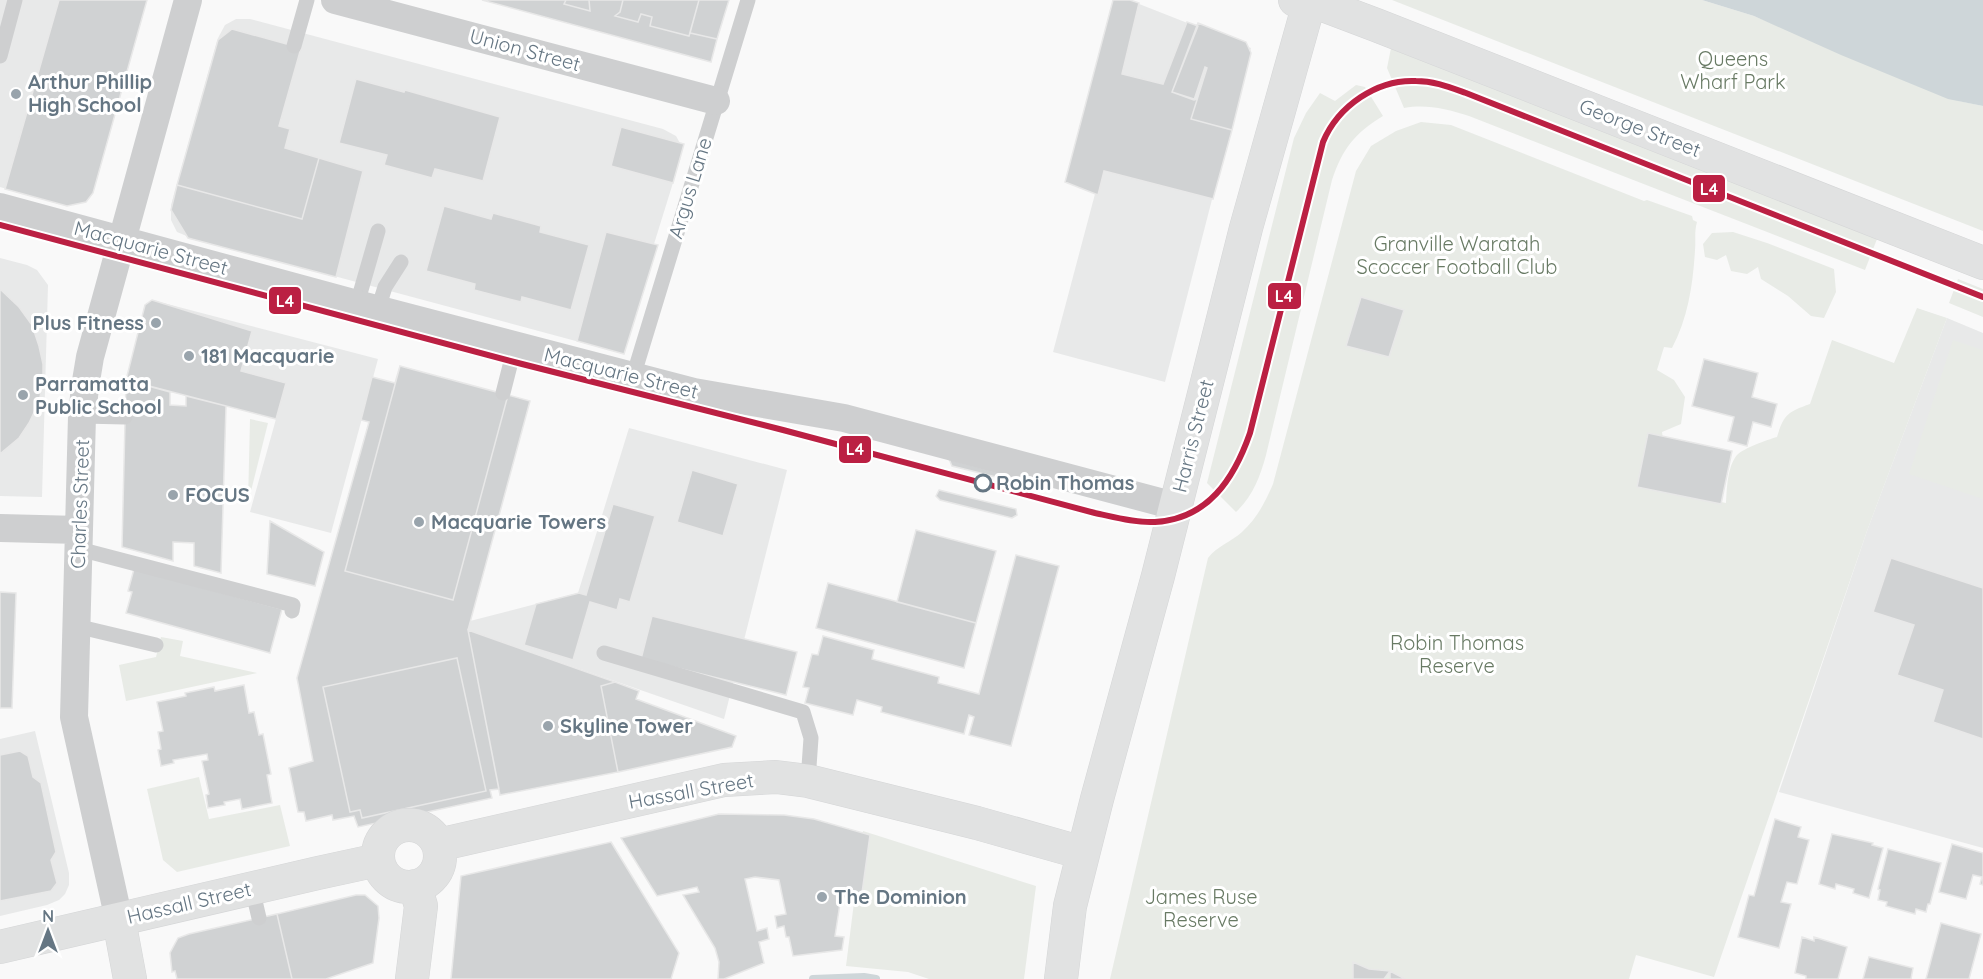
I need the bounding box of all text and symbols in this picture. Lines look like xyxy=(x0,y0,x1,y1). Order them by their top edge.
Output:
street label: Union Street xyxy=(467,23,584,76)
park label: Queens Wharf Park xyxy=(1680,46,1786,94)
place label: Arthur Phillip High School xyxy=(28,69,152,117)
marker: Arthur Phillip High School xyxy=(9,87,23,101)
street label: George Street xyxy=(1576,93,1705,162)
street label: Argus Lane xyxy=(662,134,717,241)
line badge: L4 xyxy=(1692,174,1726,203)
text: L4 xyxy=(1700,179,1719,199)
street label: Macquarie Street xyxy=(72,215,231,280)
park label: Granville Waratah Scoccer Football Club xyxy=(1357,231,1557,279)
line badge: L4 xyxy=(1267,282,1302,310)
line badge: L4 xyxy=(268,286,302,315)
text: L4 xyxy=(1275,286,1294,306)
text: L4 xyxy=(276,291,295,311)
place label: Plus Fitness xyxy=(33,310,144,335)
marker: Plus Fitness xyxy=(149,316,163,330)
street label: Macquarie Street xyxy=(541,341,701,404)
place label: 181 Macquarie xyxy=(201,343,335,368)
marker: 181 Macquarie xyxy=(182,349,196,363)
place label: Parramatta Public School xyxy=(35,371,162,419)
street label: Harris Street xyxy=(1166,377,1219,495)
marker: Parramatta Public School xyxy=(16,388,30,402)
line badge: L4 xyxy=(838,435,872,464)
street label: Charles Street xyxy=(65,439,94,569)
text: L4 xyxy=(846,439,865,459)
place label: Robin Thomas xyxy=(996,470,1134,495)
marker: Robin Thomas xyxy=(974,474,992,492)
place label: FOCUS xyxy=(185,482,250,507)
marker: FOCUS xyxy=(166,488,180,502)
place label: Macquarie Towers xyxy=(431,509,606,534)
marker: Macquarie Towers xyxy=(412,515,426,529)
park label: Robin Thomas Reserve xyxy=(1390,630,1524,678)
place label: Skyline Tower xyxy=(560,713,693,738)
marker: Skyline Tower xyxy=(541,719,555,733)
street label: Hassall Street xyxy=(626,767,756,814)
street label: Hassall Street xyxy=(124,876,254,929)
place label: The Dominion xyxy=(834,884,967,909)
park label: James Ruse Reserve xyxy=(1144,884,1258,932)
marker: The Dominion xyxy=(815,890,829,904)
north arrow xyxy=(18,901,78,961)
text: N xyxy=(42,906,54,926)

